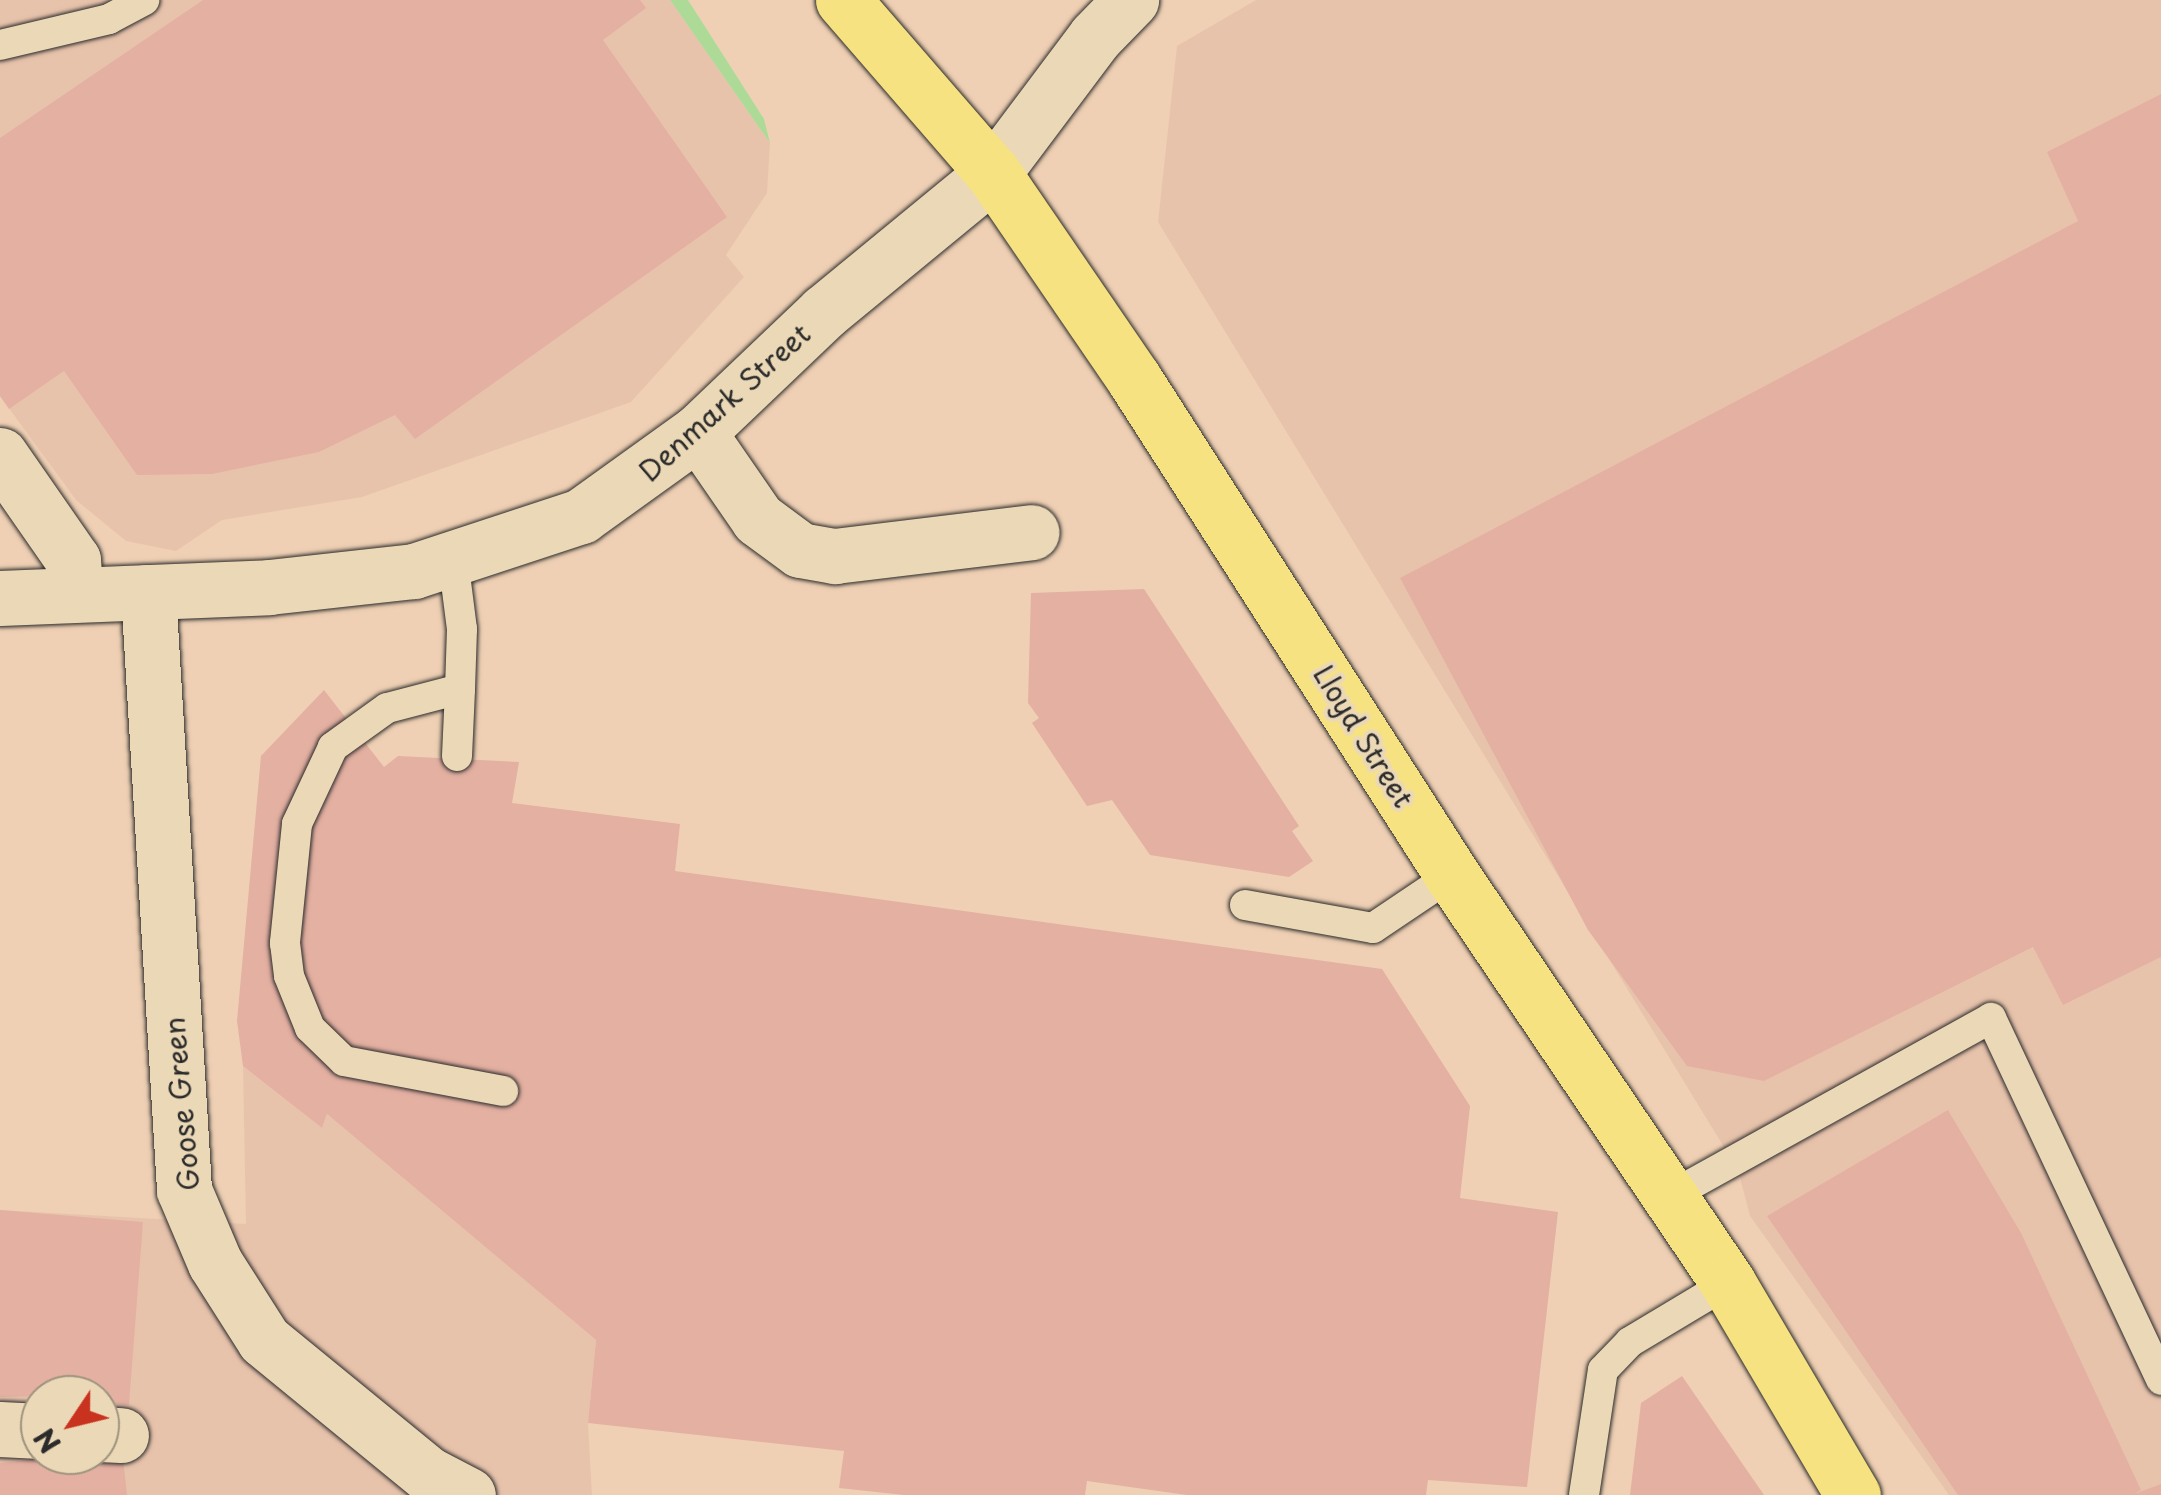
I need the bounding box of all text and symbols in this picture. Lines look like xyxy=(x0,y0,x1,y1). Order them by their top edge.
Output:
street label: Denmark Street xyxy=(631,316,817,488)
street label: Lloyd Street xyxy=(1307,658,1421,814)
street label: Goose Green xyxy=(157,1015,205,1193)
north arrow xyxy=(20,1375,120,1475)
text: N xyxy=(23,1420,71,1463)

